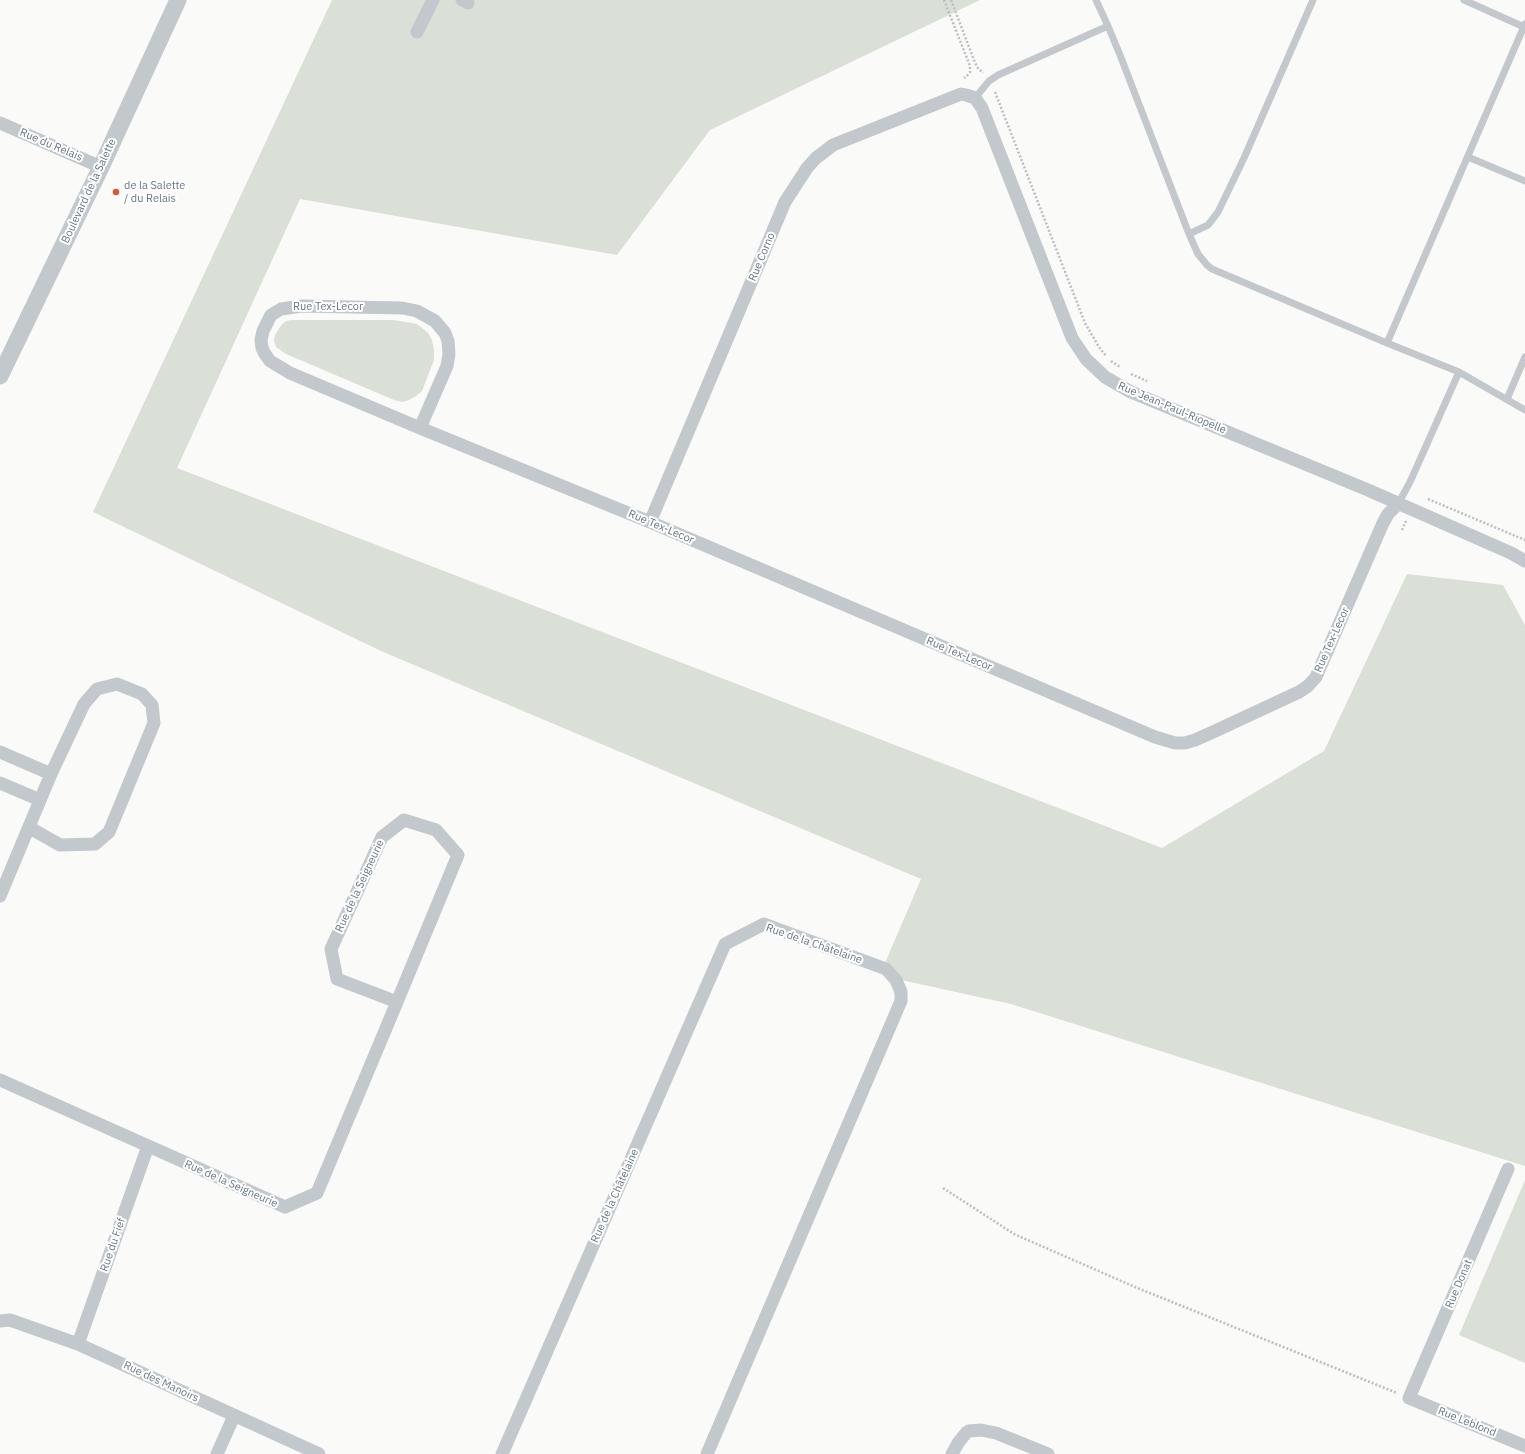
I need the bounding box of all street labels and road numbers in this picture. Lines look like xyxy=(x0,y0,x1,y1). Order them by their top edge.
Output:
street label: Rue du Relais xyxy=(18,126,84,164)
street label: Boulevard de la Salette xyxy=(59,137,119,245)
street label: Rue Corno xyxy=(746,231,778,283)
street label: Rue Tex-Lecor xyxy=(293,300,363,314)
street label: Rue Jean-Paul-Riopelle xyxy=(1116,379,1228,437)
street label: Rue Tex-Lecor xyxy=(626,507,696,547)
street label: Rue Tex-Lecor xyxy=(1312,605,1352,675)
street label: Rue Tex-Lecor xyxy=(924,634,994,674)
street label: Rue de la Seigneurie xyxy=(333,838,387,934)
street label: Rue de la Châtelaine xyxy=(764,921,864,967)
street label: Rue de la Châtelaine xyxy=(588,1147,642,1245)
street label: Rue de la Seigneurie xyxy=(182,1157,280,1211)
street label: Rue du Fief xyxy=(98,1217,128,1273)
street label: Rue Donat xyxy=(1443,1258,1475,1310)
street label: Rue des Manoirs xyxy=(121,1359,201,1405)
street label: Rue Leblond xyxy=(1436,1404,1498,1440)

